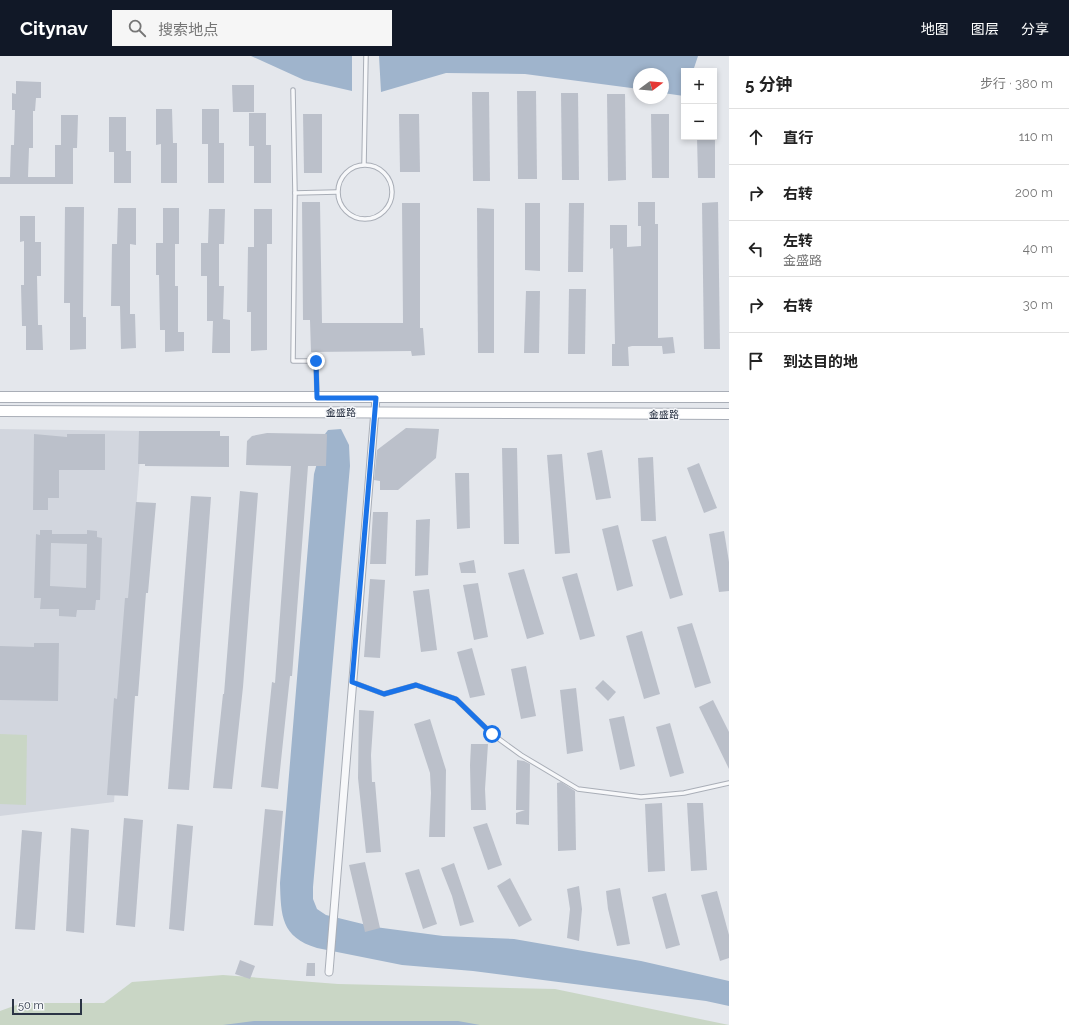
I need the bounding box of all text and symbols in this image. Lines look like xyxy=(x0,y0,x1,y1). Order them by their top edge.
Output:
search box xyxy=(112,10,392,46)
text: Citynav xyxy=(20,17,88,39)
icon: search xyxy=(126,17,148,39)
text: 搜索地点 xyxy=(158,21,218,39)
text: 地图 xyxy=(921,21,949,37)
text: 图层 xyxy=(971,21,999,37)
text: 分享 xyxy=(1021,21,1049,37)
north arrow xyxy=(633,68,669,104)
map controls xyxy=(681,68,717,140)
button: + xyxy=(681,68,717,104)
text: 5 分钟 xyxy=(745,74,793,94)
text: 步行 · 380 m xyxy=(980,76,1053,91)
button: − xyxy=(681,104,717,140)
icon: ahead xyxy=(745,126,767,148)
text: 直行 xyxy=(783,129,813,147)
text: 110 m xyxy=(1019,129,1053,144)
icon: right xyxy=(745,182,767,204)
text: 右转 xyxy=(783,185,813,203)
text: 200 m xyxy=(1015,185,1053,200)
text: 左转 xyxy=(783,232,813,250)
icon: left xyxy=(745,238,767,260)
text: 40 m xyxy=(1023,241,1053,256)
text: 金盛路 xyxy=(783,253,822,268)
icon: right xyxy=(745,294,767,316)
text: 右转 xyxy=(783,297,813,315)
text: 30 m xyxy=(1023,297,1053,312)
icon: arrive xyxy=(745,350,767,372)
route end xyxy=(307,352,325,370)
text: 到达目的地 xyxy=(783,353,858,371)
street label: 金盛路 xyxy=(326,407,356,418)
street label: 金盛路 xyxy=(649,409,679,420)
route start xyxy=(483,725,501,743)
scale bar xyxy=(12,997,82,1016)
text: 50 m xyxy=(18,999,44,1012)

